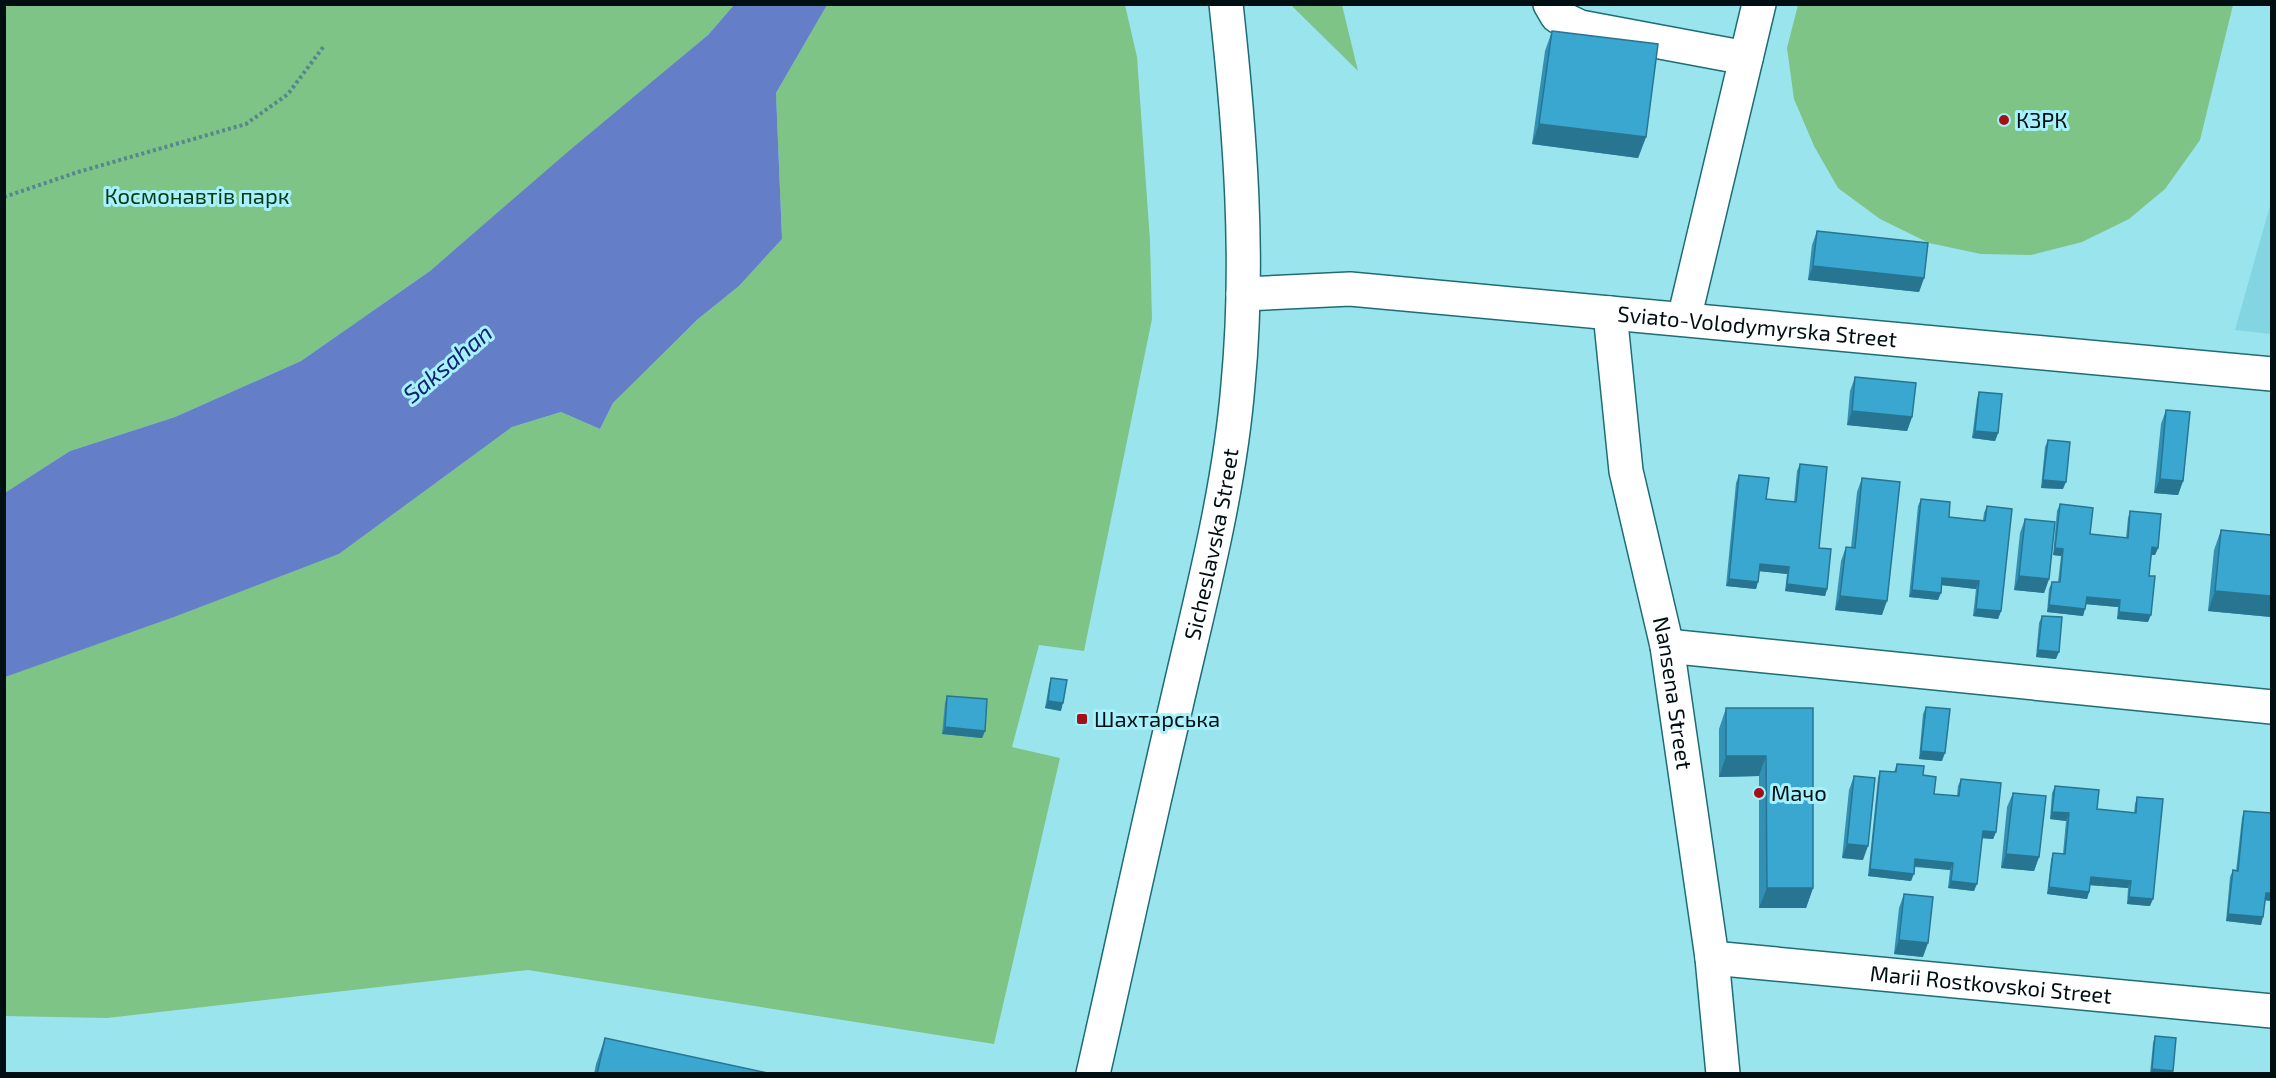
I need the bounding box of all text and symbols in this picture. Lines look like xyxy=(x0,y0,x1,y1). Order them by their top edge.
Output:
place label: КЗРК xyxy=(2016,106,2067,132)
marker: КЗРК xyxy=(1997,113,2011,127)
park label: Космонавтів парк xyxy=(104,182,290,208)
street label: Sviato-Volodymyrska Street xyxy=(1616,300,1898,351)
water label: Saksahan xyxy=(397,317,497,408)
street label: Sicheslavska Street xyxy=(1178,446,1243,642)
street label: Nansena Street xyxy=(1649,614,1699,771)
place label: Шахтарська xyxy=(1094,705,1220,731)
marker: Шахтарська xyxy=(1075,712,1089,726)
place label: Мачо xyxy=(1771,779,1827,805)
marker: Мачо xyxy=(1752,786,1766,800)
street label: Marii Rostkovskoi Street xyxy=(1869,959,2113,1008)

